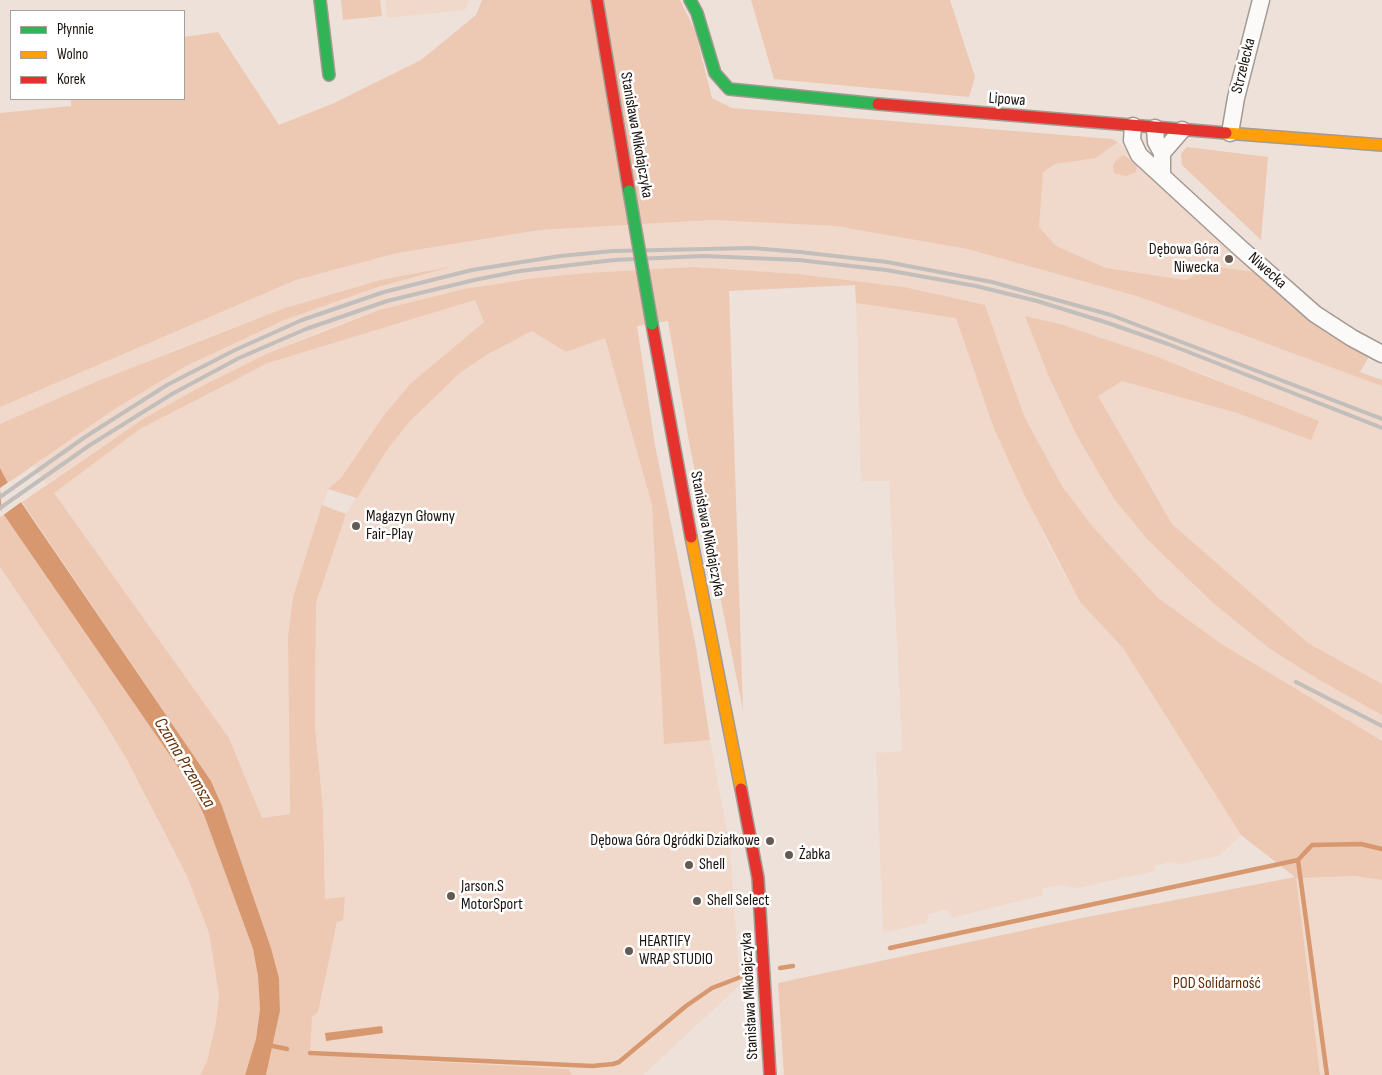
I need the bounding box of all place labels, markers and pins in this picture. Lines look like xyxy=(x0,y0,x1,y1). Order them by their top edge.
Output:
place label: Dębowa Góra Niwecka xyxy=(1149,240,1219,278)
marker: Dębowa Góra Niwecka xyxy=(1223,253,1235,265)
place label: Magazyn Głowny Fair-Play xyxy=(366,507,455,545)
marker: Magazyn Głowny Fair-Play xyxy=(350,520,362,532)
place label: Dębowa Góra Ogródki Działkowe xyxy=(590,831,760,851)
marker: Dębowa Góra Ogródki Działkowe xyxy=(764,835,776,847)
place label: Żabka xyxy=(799,845,831,865)
marker: Żabka xyxy=(783,849,795,861)
place label: Shell xyxy=(699,855,725,875)
marker: Shell xyxy=(683,859,695,871)
place label: Jarson.S MotorSport xyxy=(461,877,523,915)
marker: Jarson.S MotorSport xyxy=(445,890,457,902)
place label: Shell Select xyxy=(707,891,769,911)
marker: Shell Select xyxy=(691,895,703,907)
place label: HEARTIFY WRAP STUDIO xyxy=(639,932,713,970)
marker: HEARTIFY WRAP STUDIO xyxy=(623,945,635,957)

